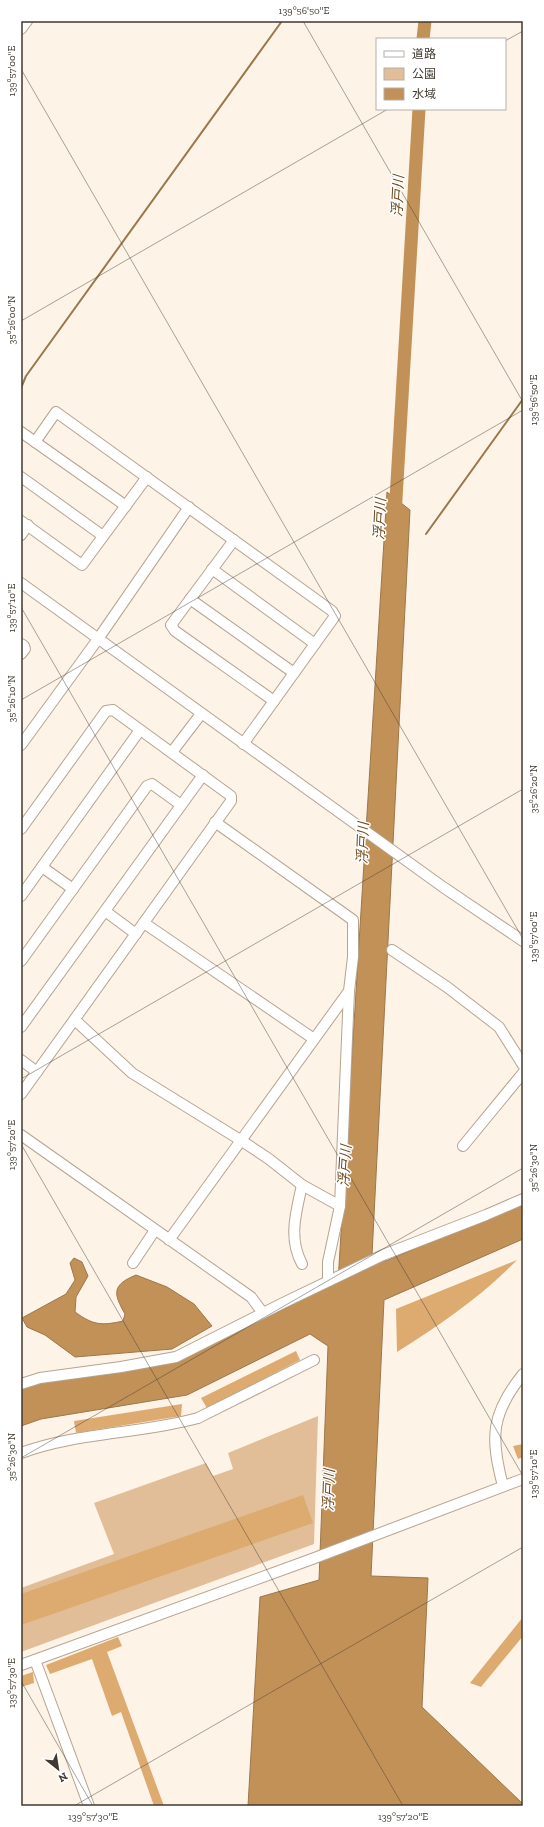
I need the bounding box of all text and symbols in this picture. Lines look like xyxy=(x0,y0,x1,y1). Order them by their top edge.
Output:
text: 139°56'50"E xyxy=(279,5,330,17)
legend xyxy=(376,38,506,110)
text: 139°57'00"E xyxy=(6,45,18,96)
text: 道路 xyxy=(412,47,436,61)
text: 公園 xyxy=(412,67,436,81)
text: 水域 xyxy=(412,87,436,101)
water label: 浮戸川 xyxy=(388,173,408,217)
text: 35°26'00"N xyxy=(6,295,18,344)
text: 139°56'50"E xyxy=(528,374,540,425)
water label: 浮戸川 xyxy=(370,496,390,540)
text: 139°57'10"E xyxy=(6,583,18,632)
text: 35°26'10"N xyxy=(6,675,18,723)
text: 35°26'20"N xyxy=(528,764,540,813)
water label: 浮戸川 xyxy=(354,820,372,864)
text: 139°57'00"E xyxy=(528,911,540,962)
text: 139°57'20"E xyxy=(6,1120,18,1170)
water label: 浮戸川 xyxy=(335,1142,355,1188)
text: 35°26'30"N xyxy=(528,1143,540,1192)
text: 35°26'30"N xyxy=(6,1432,18,1481)
text: 139°57'10"E xyxy=(528,1449,540,1498)
water label: 浮戸川 xyxy=(320,1467,338,1511)
text: 139°57'30"E xyxy=(6,1658,18,1708)
north arrow xyxy=(38,1749,78,1789)
text: N xyxy=(55,1770,70,1785)
text: 139°57'30"E xyxy=(68,1811,118,1823)
text: 139°57'20"E xyxy=(378,1811,428,1823)

